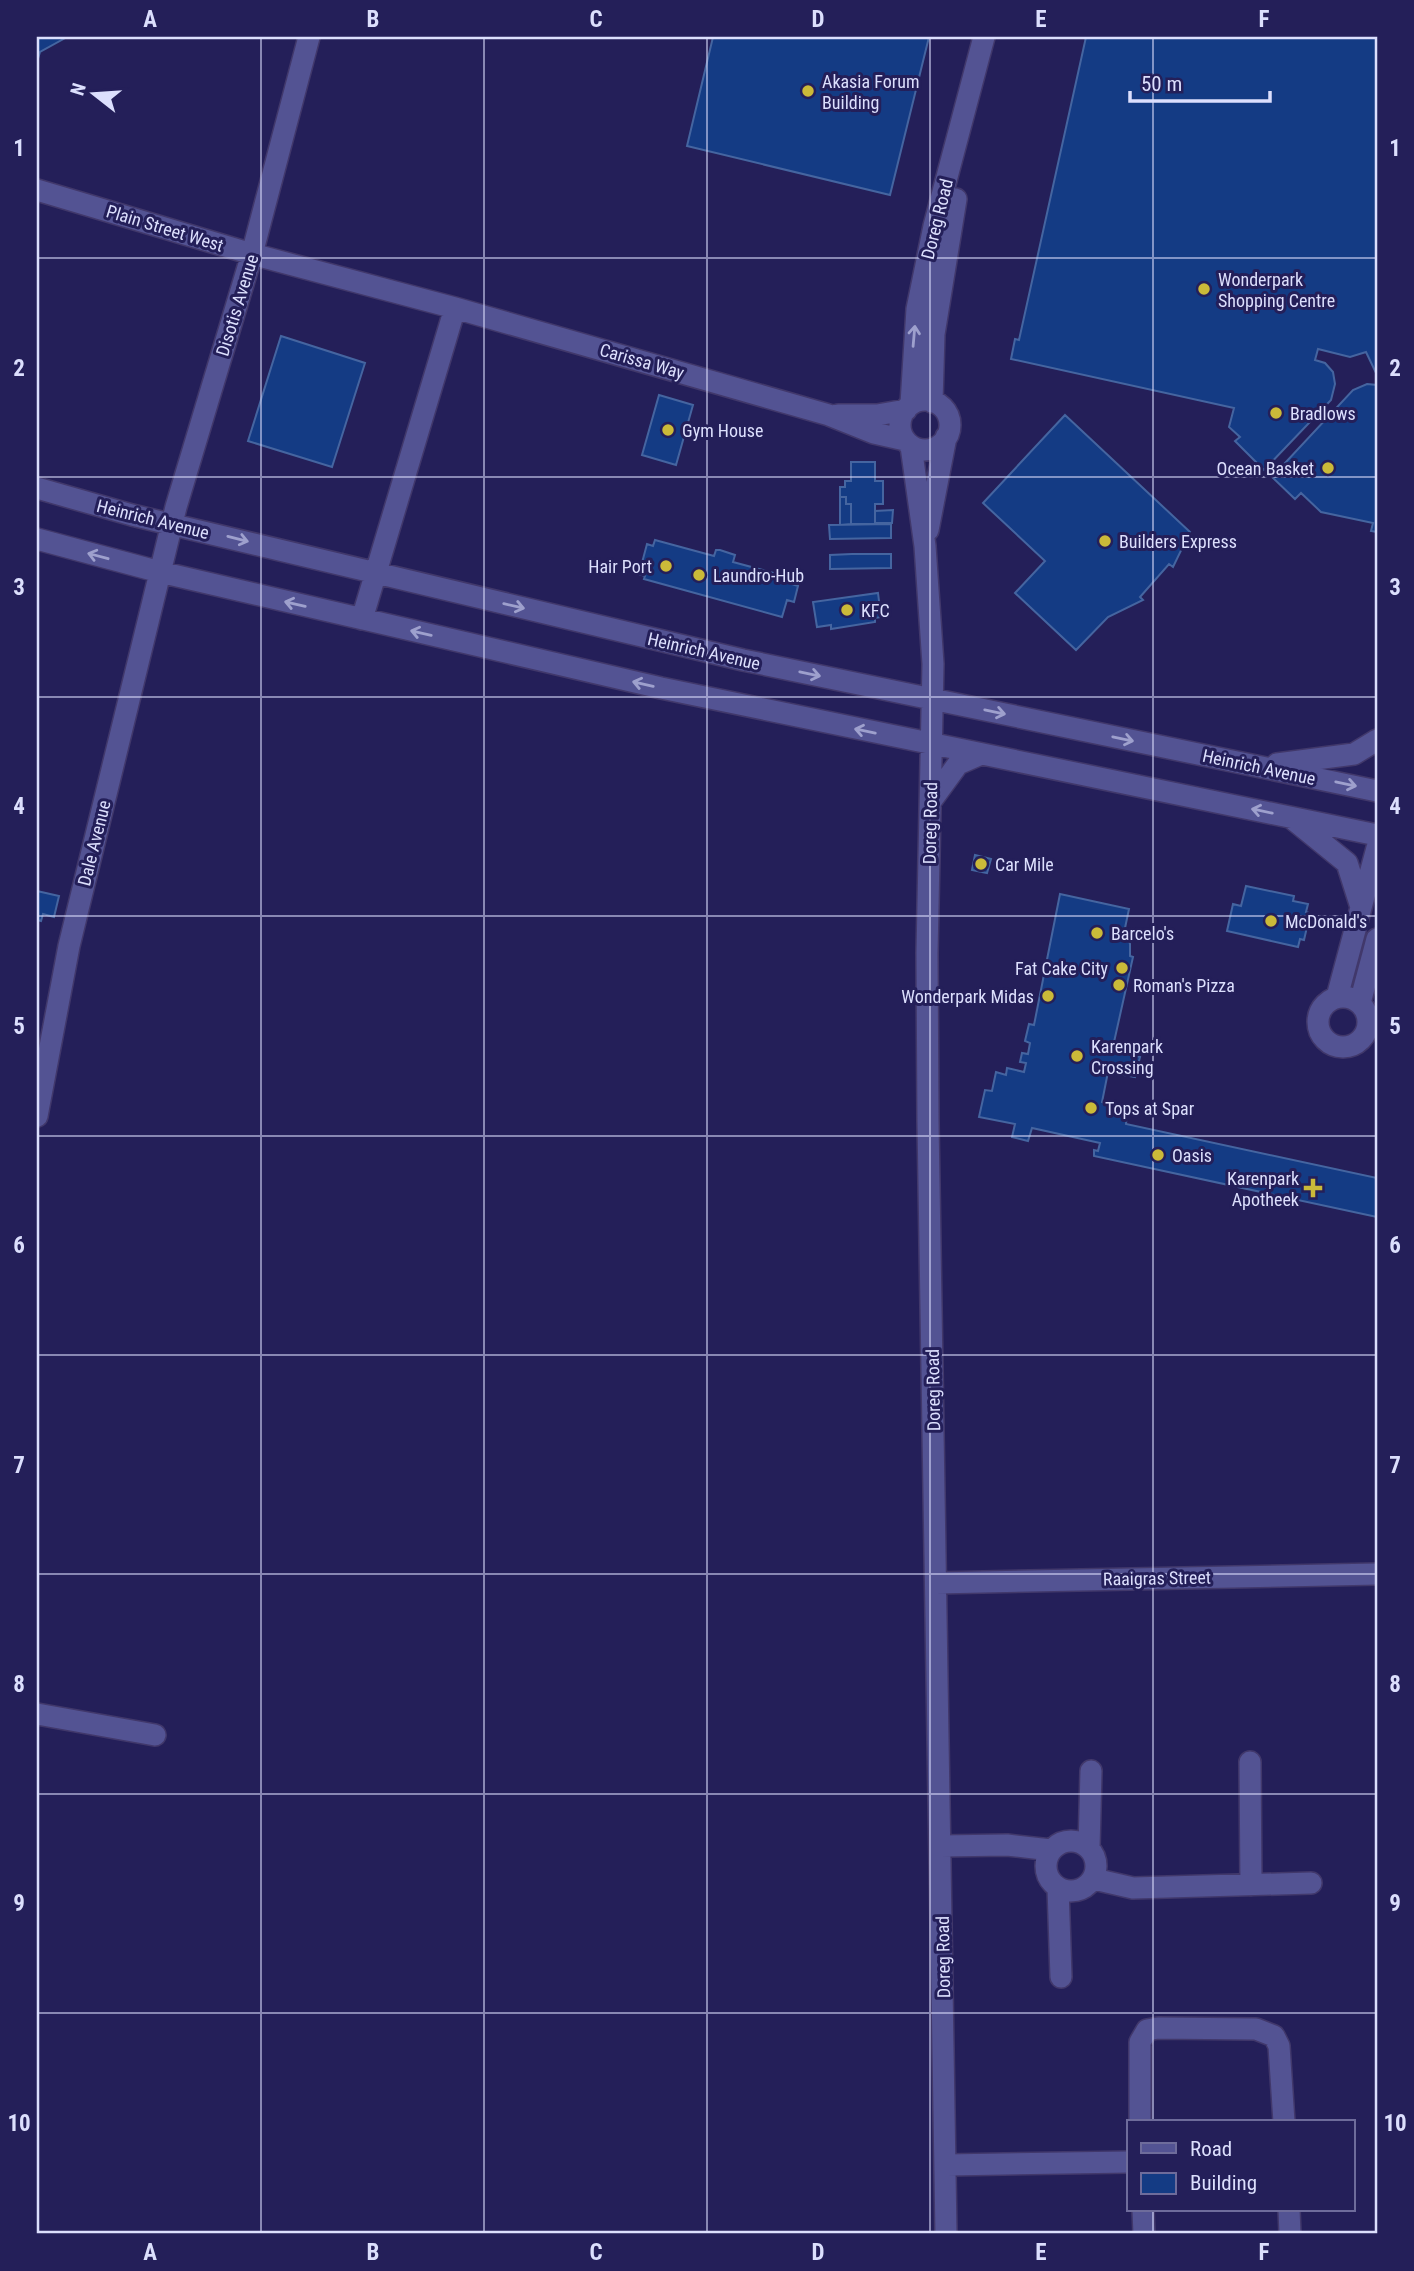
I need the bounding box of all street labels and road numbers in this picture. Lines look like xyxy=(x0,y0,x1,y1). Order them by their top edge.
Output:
street label: Doreg Road xyxy=(917,177,957,261)
street label: Plain Street West xyxy=(104,200,226,256)
street label: Disotis Avenue xyxy=(212,252,262,358)
street label: Carissa Way xyxy=(597,339,687,383)
street label: Heinrich Avenue xyxy=(95,495,211,543)
street label: Heinrich Avenue xyxy=(646,628,762,674)
street label: Heinrich Avenue xyxy=(1201,745,1317,789)
street label: Doreg Road xyxy=(919,782,941,864)
street label: Dale Avenue xyxy=(73,798,115,888)
street label: Doreg Road xyxy=(922,1349,944,1431)
street label: Raaigras Street xyxy=(1103,1567,1211,1589)
street label: Doreg Road xyxy=(932,1916,954,1998)

